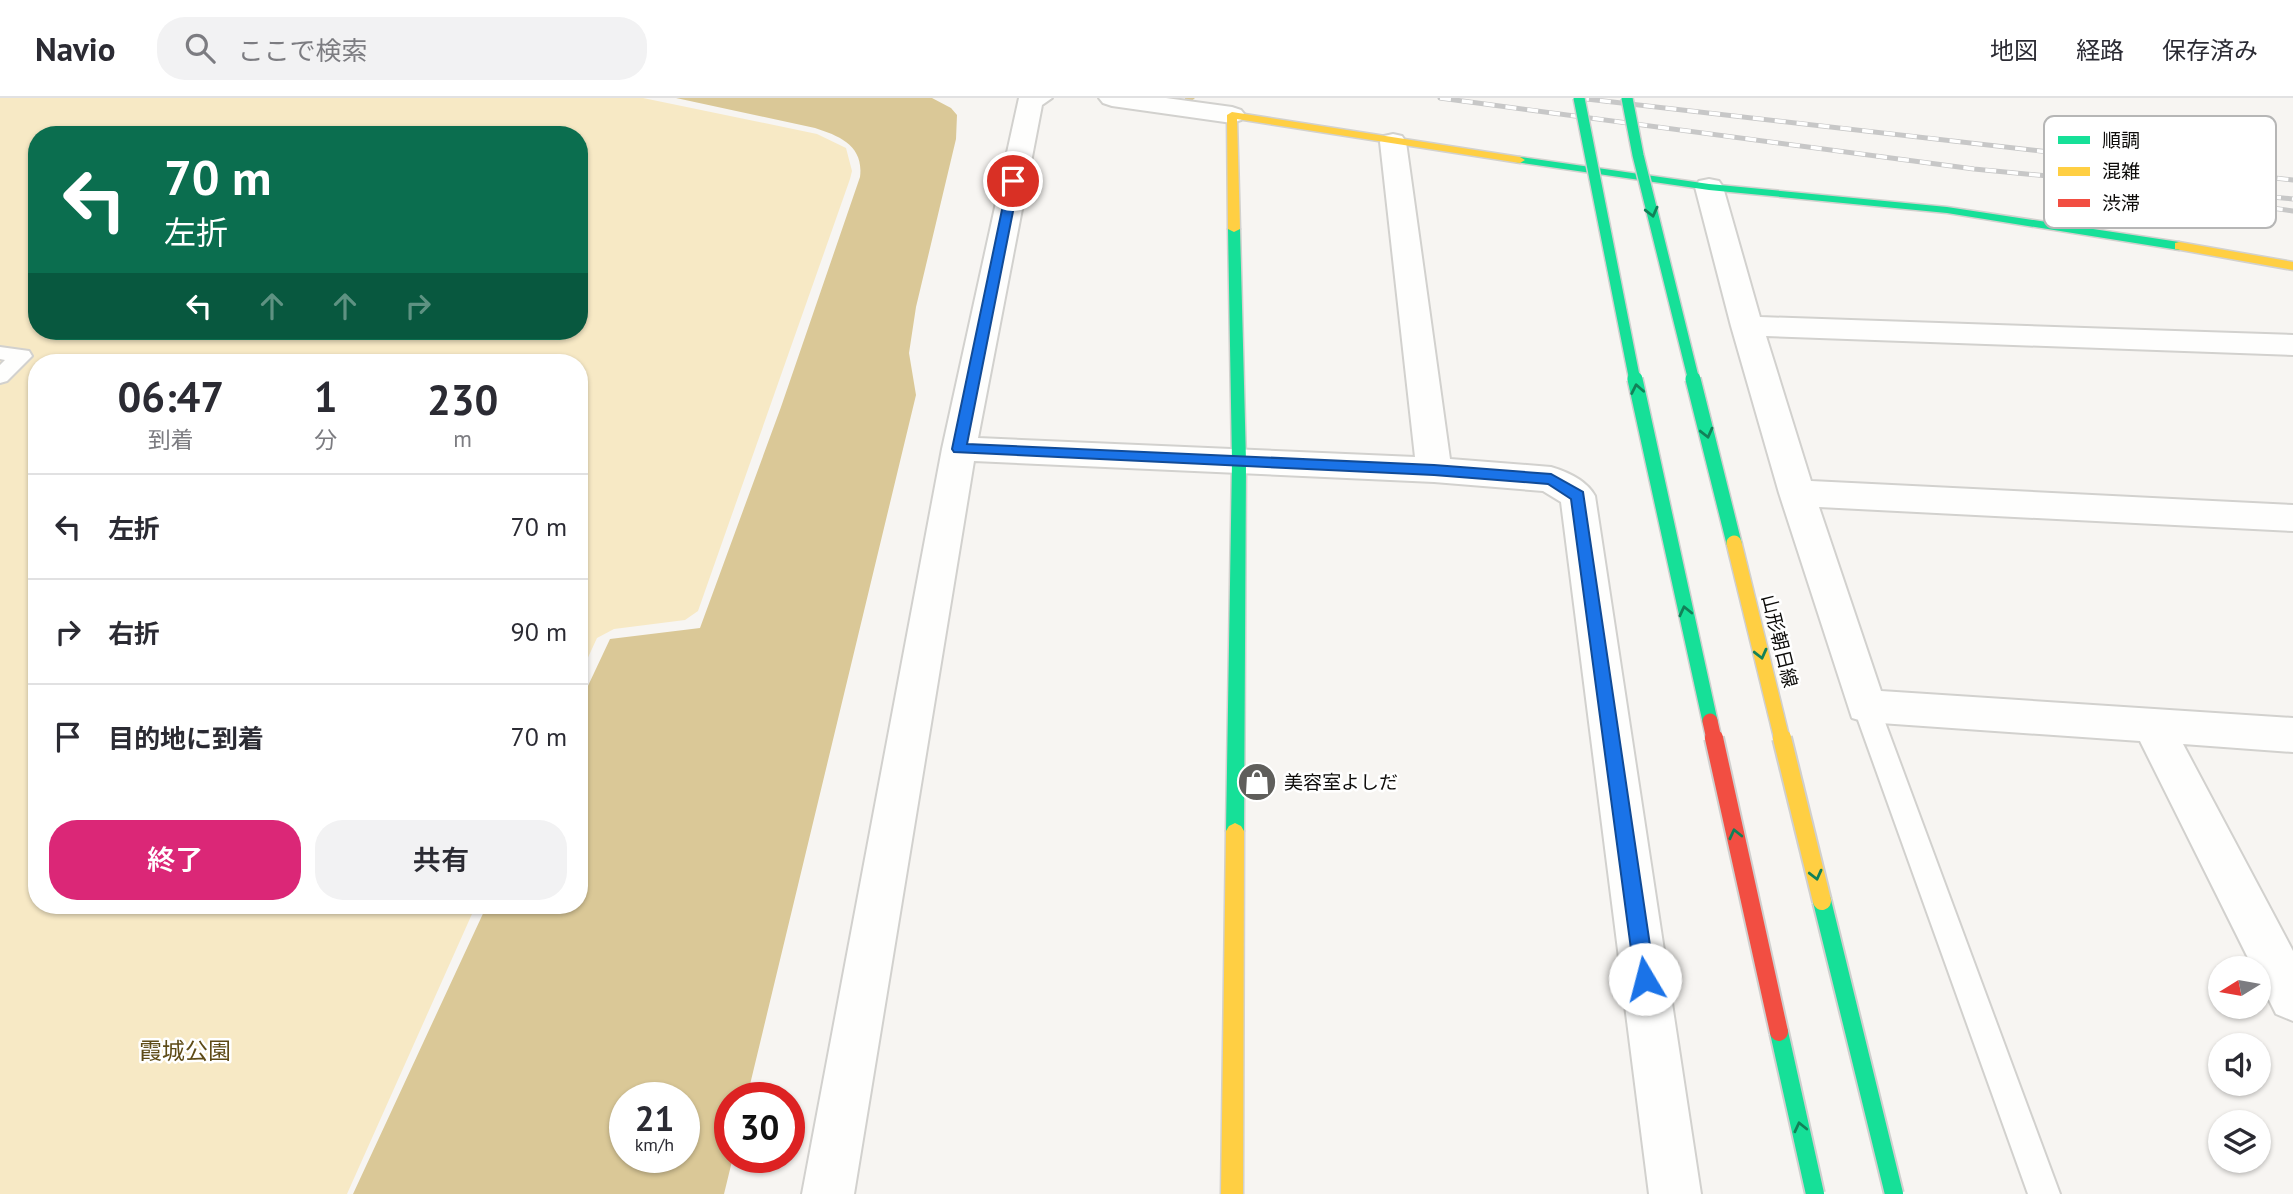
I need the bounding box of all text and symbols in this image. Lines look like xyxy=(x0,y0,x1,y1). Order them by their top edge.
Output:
search box xyxy=(157,17,647,80)
text: Navio xyxy=(35,27,115,70)
icon: search xyxy=(181,29,219,67)
text: ここで検索 xyxy=(237,34,367,67)
text: 地図 xyxy=(1990,35,2038,66)
text: 経路 xyxy=(2076,35,2124,66)
text: 保存済み xyxy=(2162,35,2258,66)
legend xyxy=(2044,116,2276,228)
text: 順調 xyxy=(2102,128,2140,152)
text: 70 m xyxy=(164,145,271,209)
pin xyxy=(983,151,1043,211)
icon: left xyxy=(49,154,140,245)
text: 混雑 xyxy=(2102,159,2140,183)
icon: arrive xyxy=(994,162,1032,200)
text: 渋滞 xyxy=(2102,191,2140,215)
one-way arrow xyxy=(1644,206,1658,218)
text: 左折 xyxy=(164,211,228,253)
icon: left xyxy=(180,287,218,325)
icon: ahead xyxy=(253,287,291,325)
icon: ahead xyxy=(326,287,364,325)
icon: right xyxy=(399,287,437,325)
text: 06:47 xyxy=(118,369,224,424)
text: 1 xyxy=(314,369,337,424)
text: 230 xyxy=(427,372,498,427)
one-way arrow xyxy=(1630,383,1645,395)
text: m xyxy=(453,424,472,453)
text: 到着 xyxy=(148,425,194,454)
text: 分 xyxy=(314,425,337,454)
one-way arrow xyxy=(1699,427,1713,439)
icon: left xyxy=(49,508,87,546)
text: 70 m xyxy=(511,510,567,543)
text: 左折 xyxy=(108,512,160,545)
street label: 山形朝日線 xyxy=(1757,592,1803,690)
one-way arrow xyxy=(1679,606,1694,618)
icon: right xyxy=(49,613,87,651)
text: 90 m xyxy=(511,615,567,648)
text: 右折 xyxy=(108,617,160,650)
one-way arrow xyxy=(1753,648,1767,660)
icon: arrive xyxy=(49,718,87,756)
text: 70 m xyxy=(511,720,567,753)
text: 目的地に到着 xyxy=(108,722,264,755)
shop icon: 美容室よしだ xyxy=(1236,761,1278,803)
place label: 美容室よしだ xyxy=(1284,770,1398,794)
button: 終了 xyxy=(49,820,301,900)
button: 共有 xyxy=(315,820,567,900)
one-way arrow xyxy=(1728,828,1743,840)
one-way arrow xyxy=(1807,869,1822,881)
position arrow xyxy=(1608,942,1682,1016)
north arrow xyxy=(2208,956,2272,1018)
map controls xyxy=(2208,956,2271,1173)
button: sound xyxy=(2208,1033,2271,1096)
park label: 霞城公園 xyxy=(139,1036,231,1065)
speed limit sign: 30 xyxy=(714,1082,805,1173)
text: 21 xyxy=(635,1095,674,1141)
button: layers xyxy=(2208,1110,2271,1173)
one-way arrow xyxy=(1794,1121,1808,1133)
text: km/h xyxy=(635,1133,674,1156)

